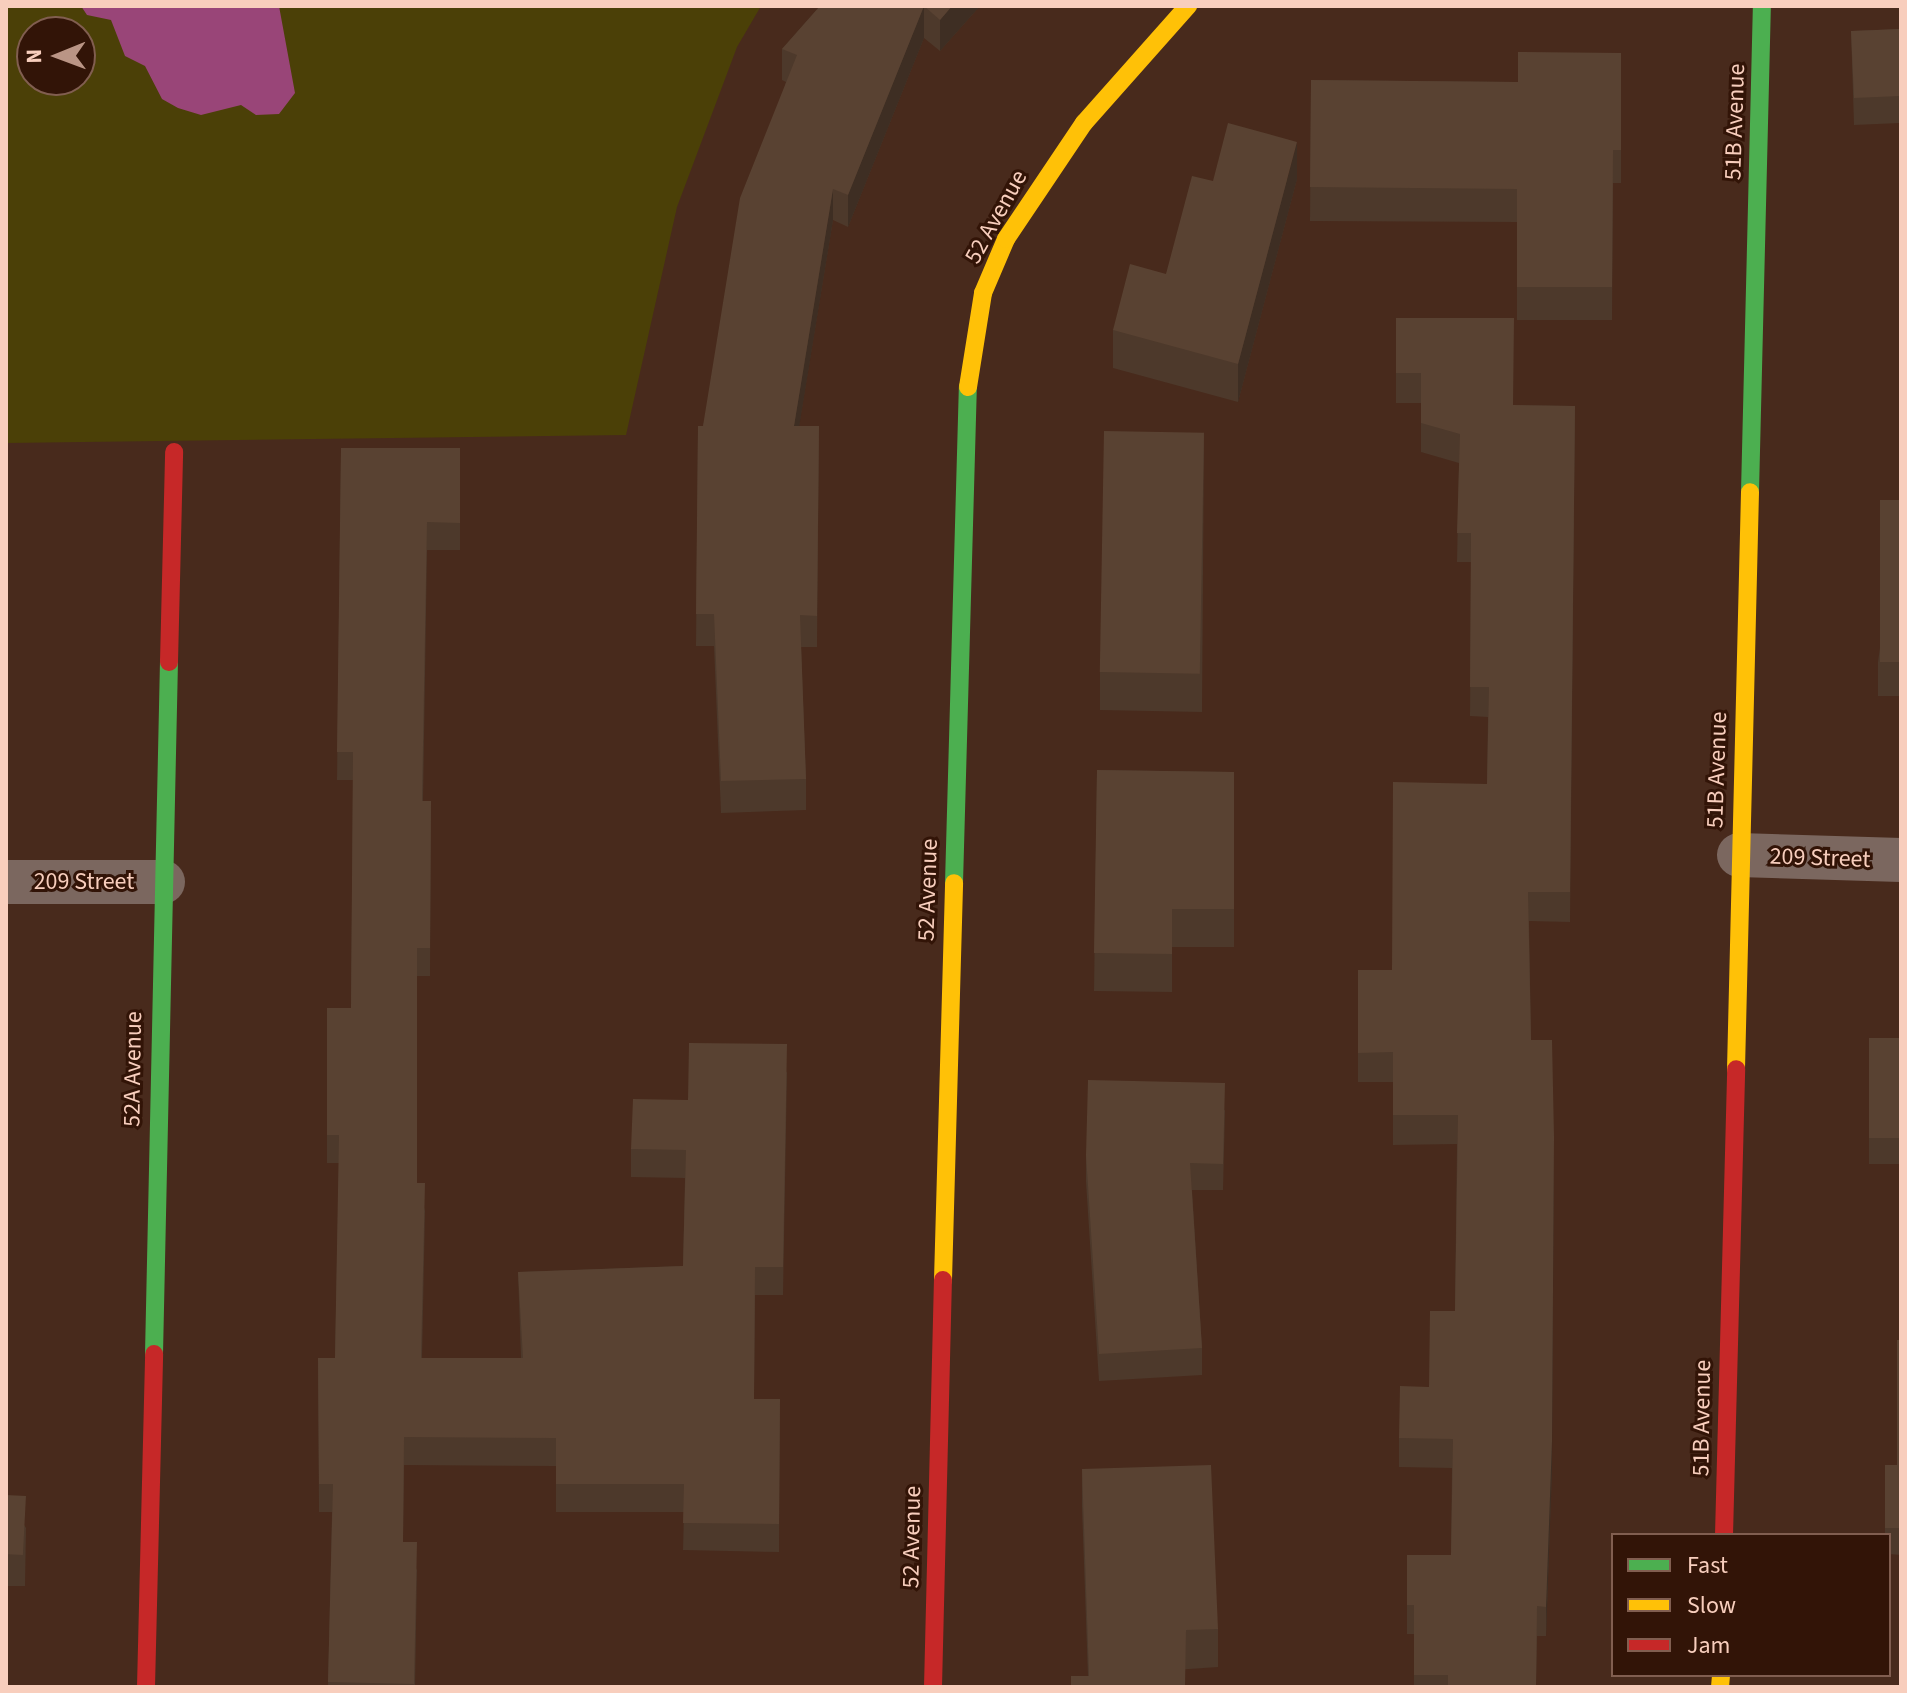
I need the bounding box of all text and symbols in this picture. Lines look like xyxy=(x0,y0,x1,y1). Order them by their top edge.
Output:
north arrow xyxy=(16,16,96,96)
text: N xyxy=(18,49,50,64)
street label: 51B Avenue xyxy=(1719,63,1751,181)
street label: 52 Avenue xyxy=(959,165,1033,269)
street label: 51B Avenue xyxy=(1701,711,1733,829)
street label: 52 Avenue xyxy=(912,838,944,942)
street label: 209 Street xyxy=(1769,842,1871,874)
street label: 209 Street xyxy=(34,868,134,896)
street label: 52A Avenue xyxy=(118,1011,148,1127)
street label: 51B Avenue xyxy=(1687,1359,1717,1477)
street label: 52 Avenue xyxy=(897,1485,927,1589)
legend xyxy=(1611,1533,1891,1677)
text: Fast xyxy=(1687,1548,1728,1583)
text: Slow xyxy=(1687,1588,1736,1623)
text: Jam xyxy=(1687,1628,1731,1663)

